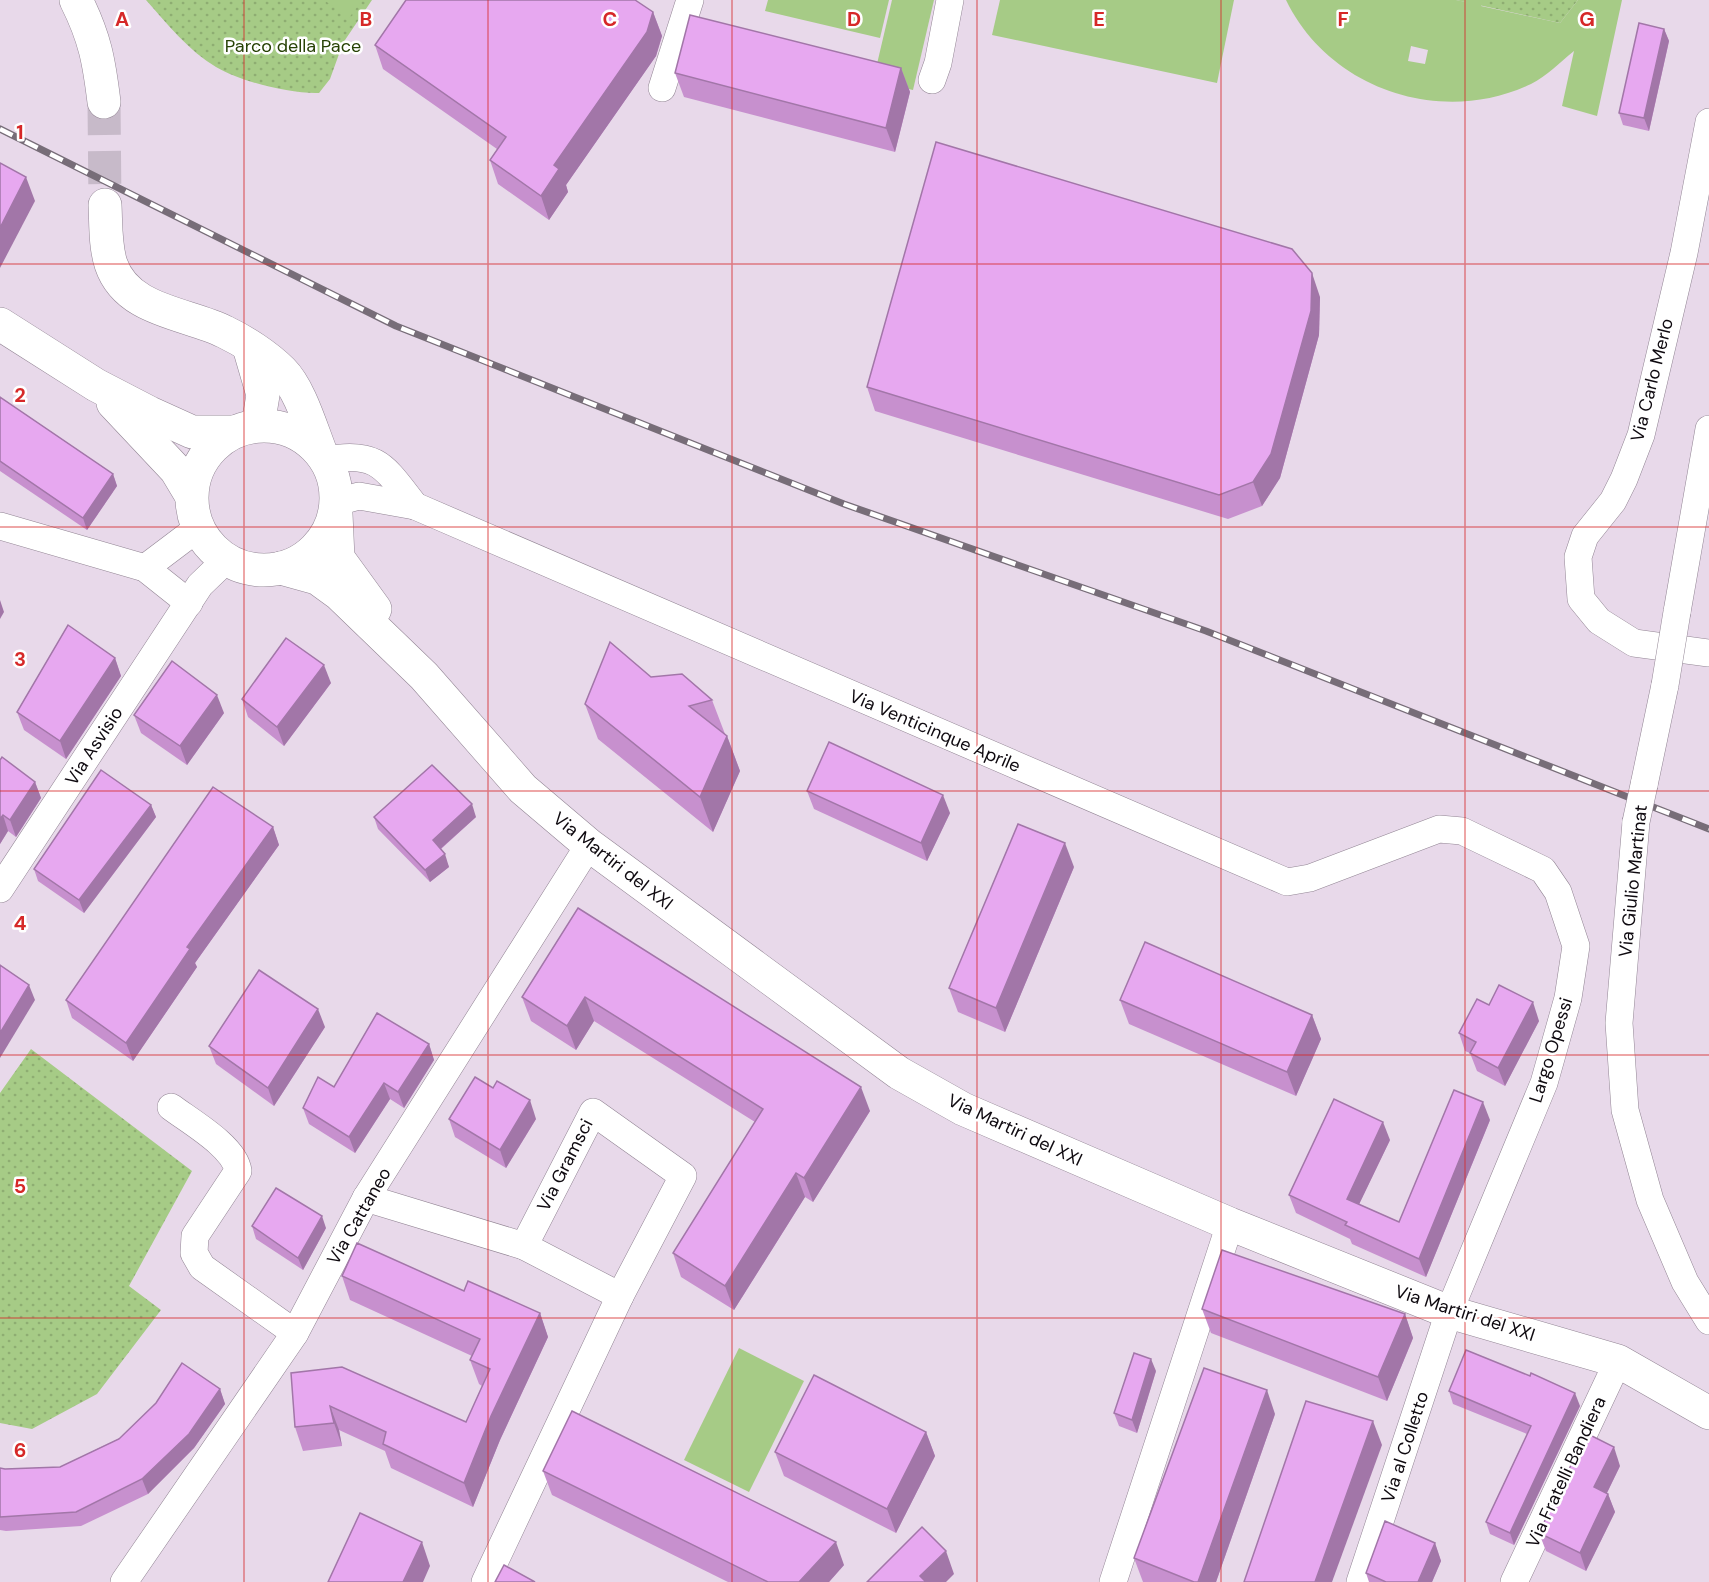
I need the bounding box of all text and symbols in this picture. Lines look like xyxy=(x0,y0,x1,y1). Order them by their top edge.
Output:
text: A xyxy=(115,6,129,32)
text: B xyxy=(360,6,372,32)
text: C xyxy=(603,6,617,32)
text: D xyxy=(847,6,861,32)
text: E xyxy=(1093,6,1105,32)
text: F xyxy=(1337,6,1349,32)
text: G xyxy=(1579,6,1595,32)
park label: Parco della Pace xyxy=(225,34,361,58)
text: 1 xyxy=(16,119,24,145)
street label: Via Carlo Merlo xyxy=(1625,316,1679,444)
text: 2 xyxy=(14,382,26,408)
text: 3 xyxy=(14,646,26,672)
street label: Via Venticinque Aprile xyxy=(846,684,1024,778)
street label: Via Asvisio xyxy=(60,702,128,790)
street label: Via Giulio Martinat xyxy=(1613,804,1653,958)
street label: Via Martiri del XXI xyxy=(548,807,678,915)
text: 4 xyxy=(14,910,27,936)
street label: Largo Opessi xyxy=(1524,995,1578,1105)
street label: Via Martiri del XXI xyxy=(944,1088,1086,1172)
street label: Via Gramsci xyxy=(531,1115,599,1215)
street label: Via Cattaneo xyxy=(321,1163,397,1269)
text: 5 xyxy=(14,1173,26,1199)
street label: Via Martiri del XXI xyxy=(1392,1279,1538,1347)
street label: Via al Colletto xyxy=(1376,1388,1434,1506)
street label: Via Fratelli Bandiera xyxy=(1520,1393,1612,1551)
text: 6 xyxy=(14,1437,26,1463)

